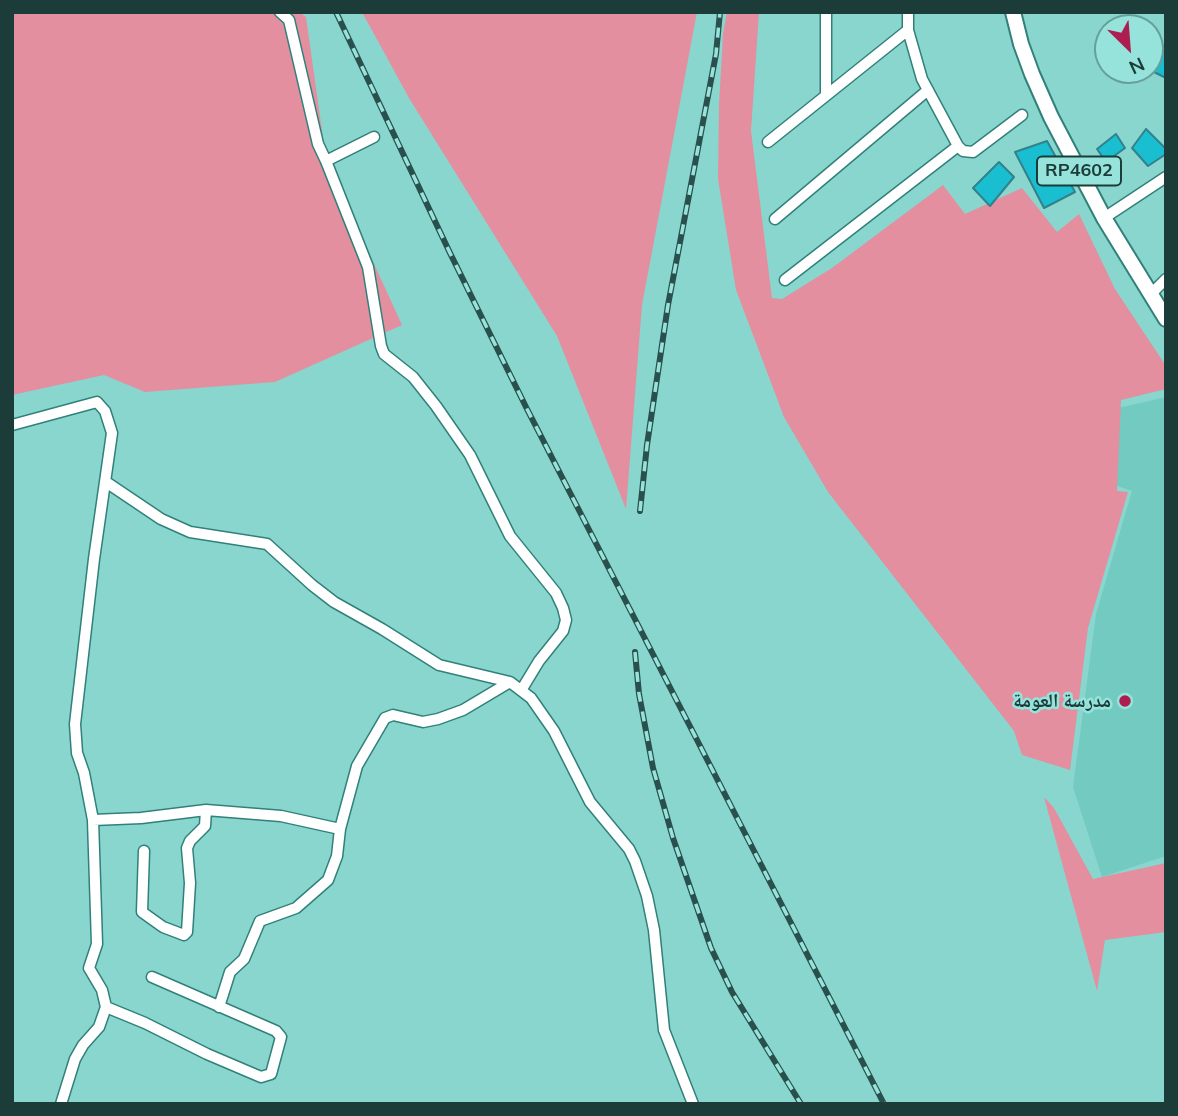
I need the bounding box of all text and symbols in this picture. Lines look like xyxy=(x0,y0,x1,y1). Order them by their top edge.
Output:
north arrow xyxy=(1094,14,1164,84)
text: N xyxy=(1125,52,1149,80)
road number: RP4602 xyxy=(1037,156,1121,186)
place label: مدرسة العومة xyxy=(1013,690,1111,712)
marker: مدرسة العومة xyxy=(1117,693,1133,709)

